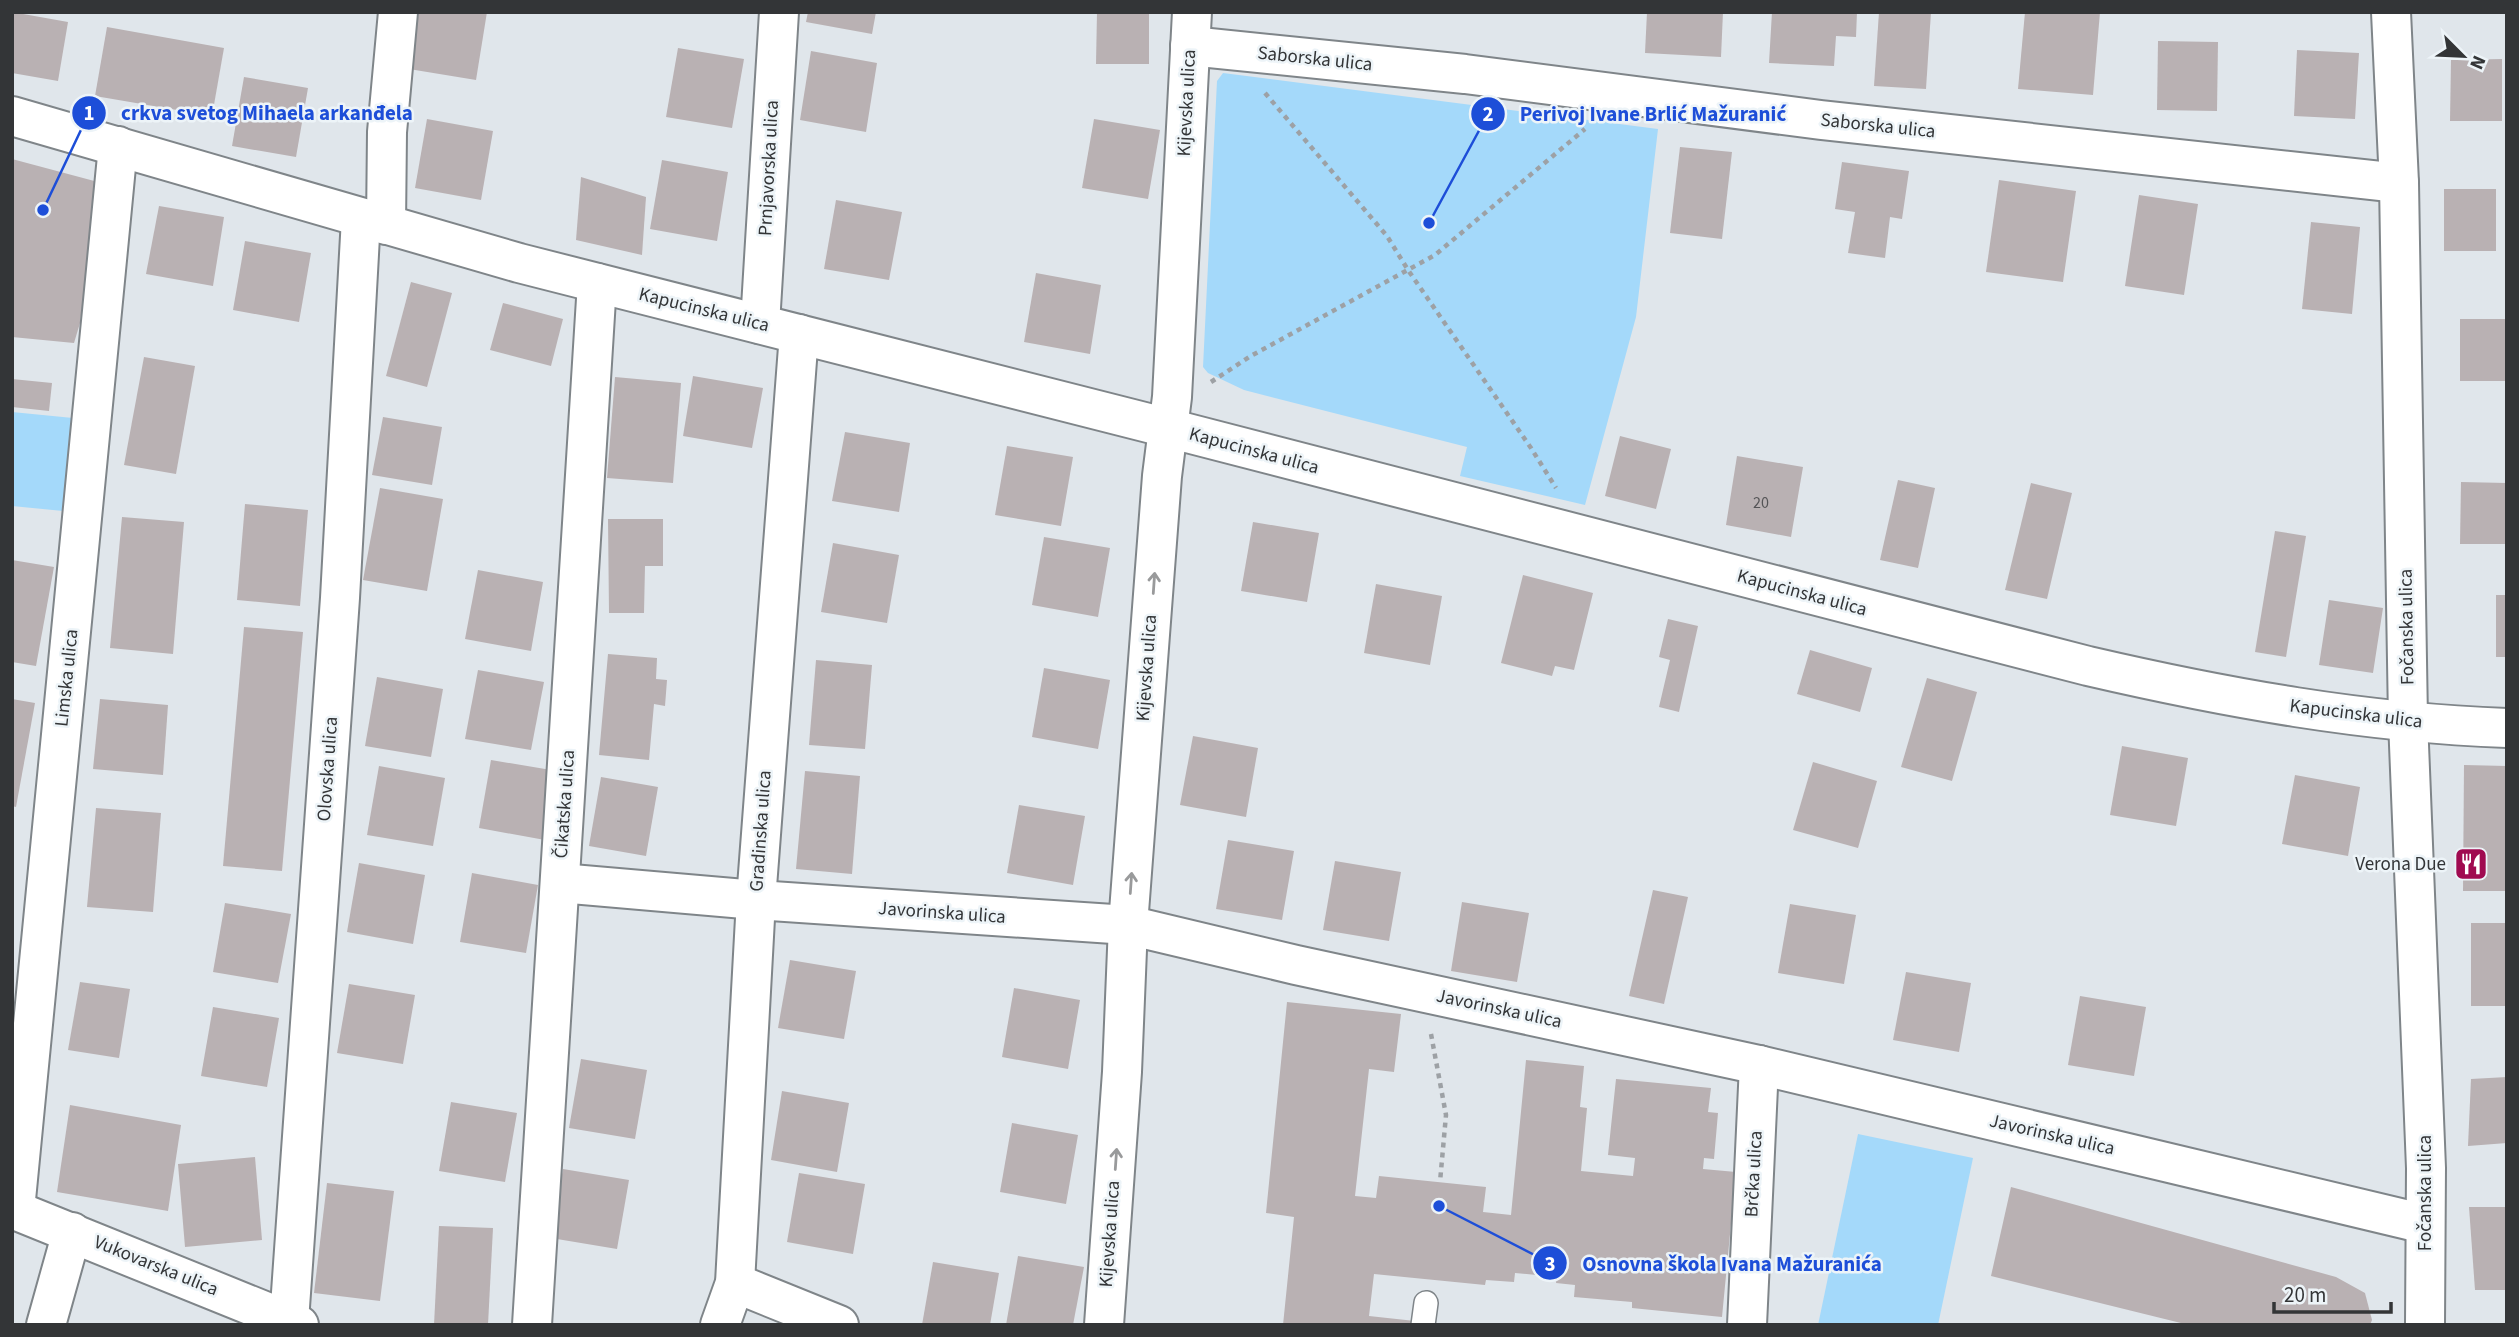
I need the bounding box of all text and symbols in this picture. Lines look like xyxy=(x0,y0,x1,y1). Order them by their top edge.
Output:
north arrow xyxy=(2428,21,2498,91)
street label: Saborska ulica xyxy=(1256,40,1374,78)
street label: Kijevska ulica xyxy=(1171,49,1203,157)
text: N xyxy=(2462,51,2492,74)
callout: crkva svetog Mihaela arkanđela xyxy=(72,92,427,134)
callout: Perivoj Ivane Brlić Mažuranić xyxy=(1471,93,1800,135)
text: 1 xyxy=(83,98,95,128)
text: crkva svetog Mihaela arkanđela xyxy=(121,98,413,128)
street label: Prnjavorska ulica xyxy=(752,99,786,237)
text: 2 xyxy=(1482,99,1494,129)
text: Perivoj Ivane Brlić Mažuranić xyxy=(1520,99,1786,129)
street label: Saborska ulica xyxy=(1819,107,1937,145)
street label: Kapucinska ulica xyxy=(636,281,772,339)
street label: Kapucinska ulica xyxy=(1186,421,1322,481)
house number: 20 xyxy=(1753,492,1769,514)
street label: Kapucinska ulica xyxy=(1734,563,1870,623)
street label: Fočanska ulica xyxy=(2392,569,2422,685)
one-way arrow xyxy=(1148,572,1161,595)
street label: Kijevska ulica xyxy=(1130,614,1164,722)
street label: Limska ulica xyxy=(48,628,86,728)
street label: Kapucinska ulica xyxy=(2288,692,2424,736)
street label: Olovska ulica xyxy=(311,716,345,822)
street label: Čikatska ulica xyxy=(548,749,582,859)
street label: Gradinska ulica xyxy=(743,769,779,893)
restaurant icon: Verona Due xyxy=(2452,845,2490,883)
place label: Verona Due xyxy=(2355,851,2446,878)
one-way arrow xyxy=(1125,872,1138,895)
street label: Javorinska ulica xyxy=(877,895,1007,931)
street label: Javorinska ulica xyxy=(1434,982,1564,1036)
street label: Javorinska ulica xyxy=(1987,1107,2117,1163)
street label: Brčka ulica xyxy=(1738,1130,1770,1218)
street label: Fočanska ulica xyxy=(2412,1135,2439,1251)
one-way arrow xyxy=(1109,1148,1122,1171)
street label: Kijevska ulica xyxy=(1093,1180,1127,1288)
street label: Vukovarska ulica xyxy=(90,1229,222,1303)
callout: Osnovna škola Ivana Mažuranića xyxy=(1533,1242,1896,1284)
text: 3 xyxy=(1544,1249,1556,1279)
text: Osnovna škola Ivana Mažuranića xyxy=(1582,1249,1882,1279)
scale bar xyxy=(2274,1270,2391,1314)
text: 20 m xyxy=(2284,1280,2326,1310)

